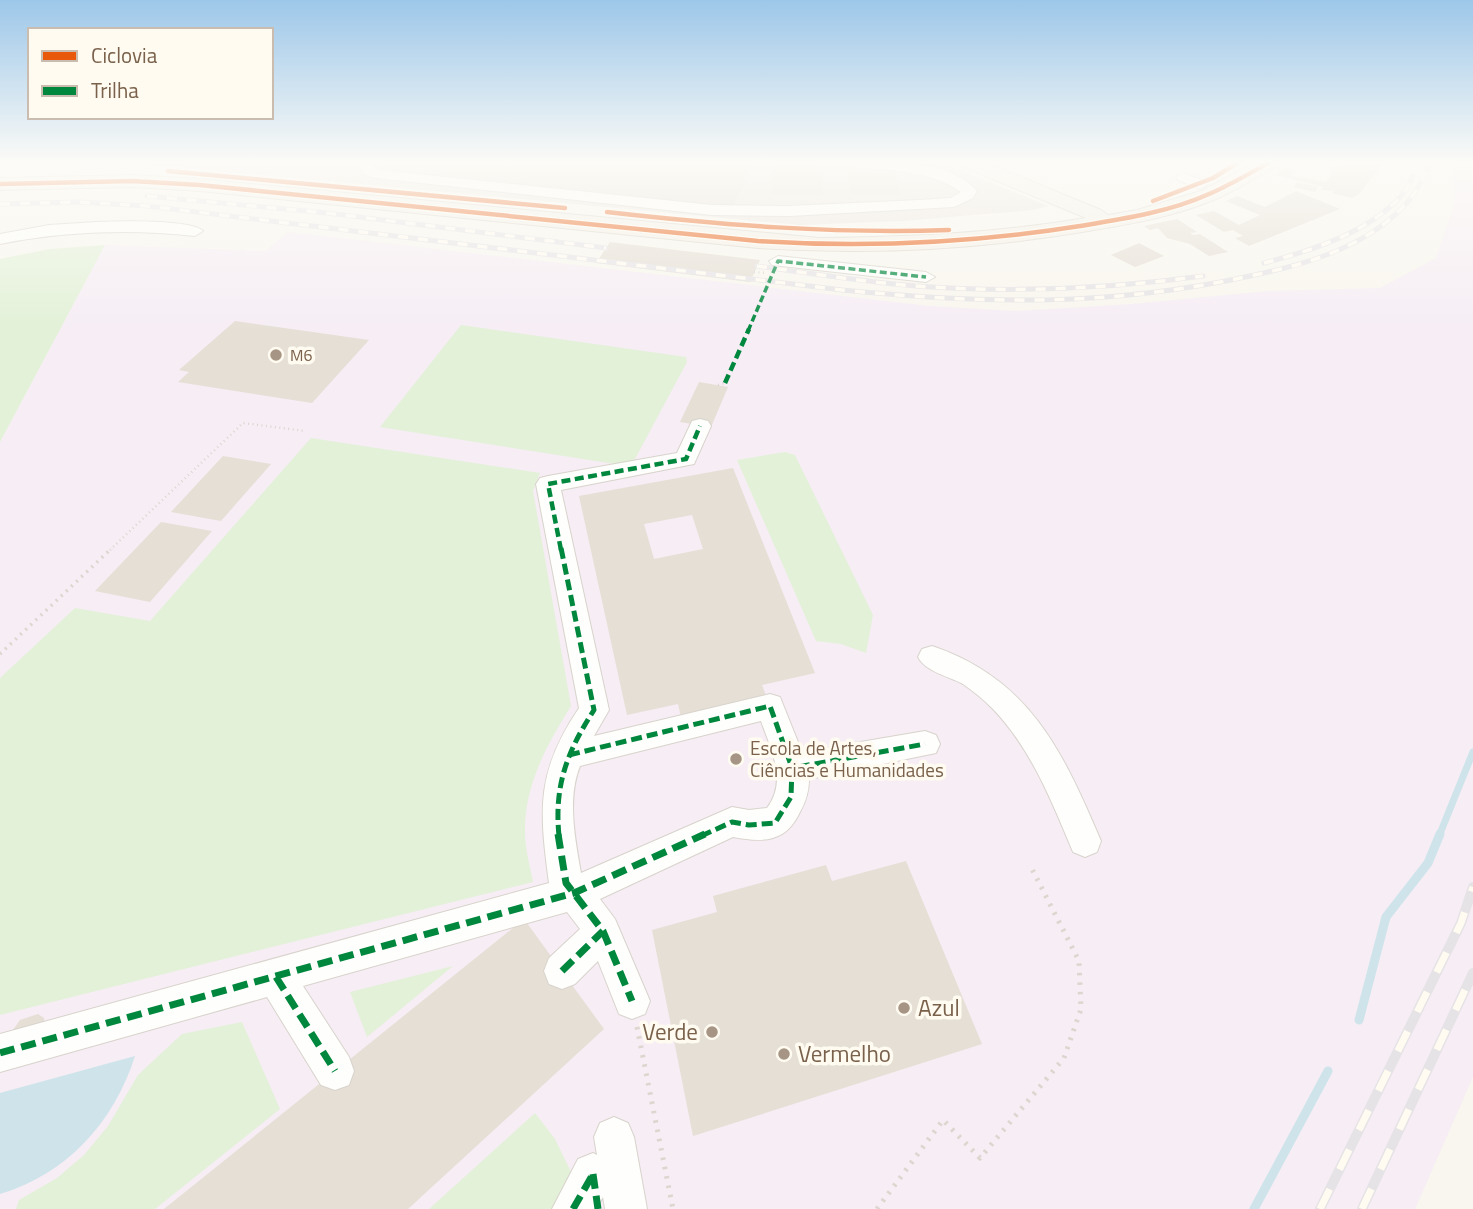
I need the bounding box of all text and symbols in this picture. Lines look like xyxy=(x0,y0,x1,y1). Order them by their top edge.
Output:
legend xyxy=(28,28,273,119)
text: Ciclovia xyxy=(91,39,158,71)
text: Trilha xyxy=(91,74,139,106)
place label: M6 xyxy=(290,343,312,367)
marker: M6 xyxy=(268,347,284,363)
place label: Escola de Artes, Ciências e Humanidades xyxy=(750,733,944,784)
marker: Escola de Artes, Ciências e Humanidades xyxy=(728,751,744,767)
place label: Azul xyxy=(918,990,960,1025)
marker: Azul xyxy=(896,1000,912,1016)
place label: Verde xyxy=(642,1014,698,1049)
marker: Verde xyxy=(704,1024,720,1040)
place label: Vermelho xyxy=(798,1036,891,1071)
marker: Vermelho xyxy=(776,1046,792,1062)

